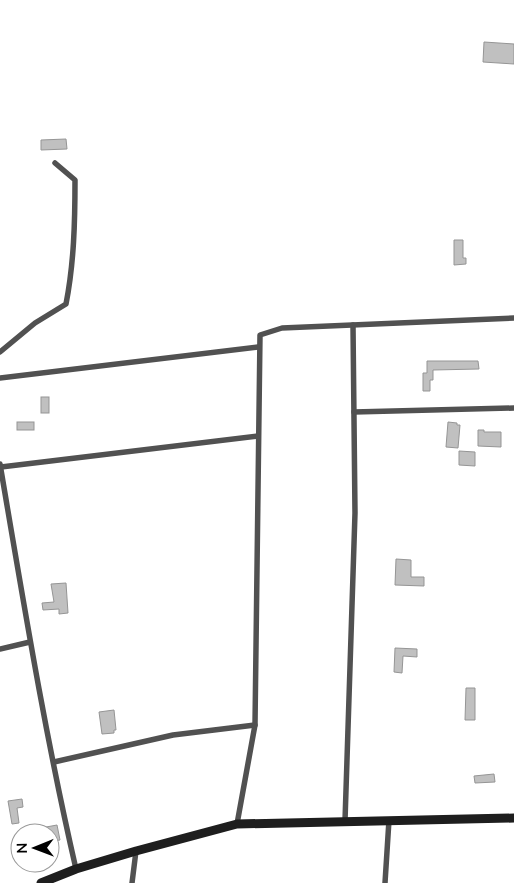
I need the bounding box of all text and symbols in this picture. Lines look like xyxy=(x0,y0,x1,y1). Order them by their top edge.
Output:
north arrow xyxy=(10,823,60,873)
text: N xyxy=(13,843,30,854)

